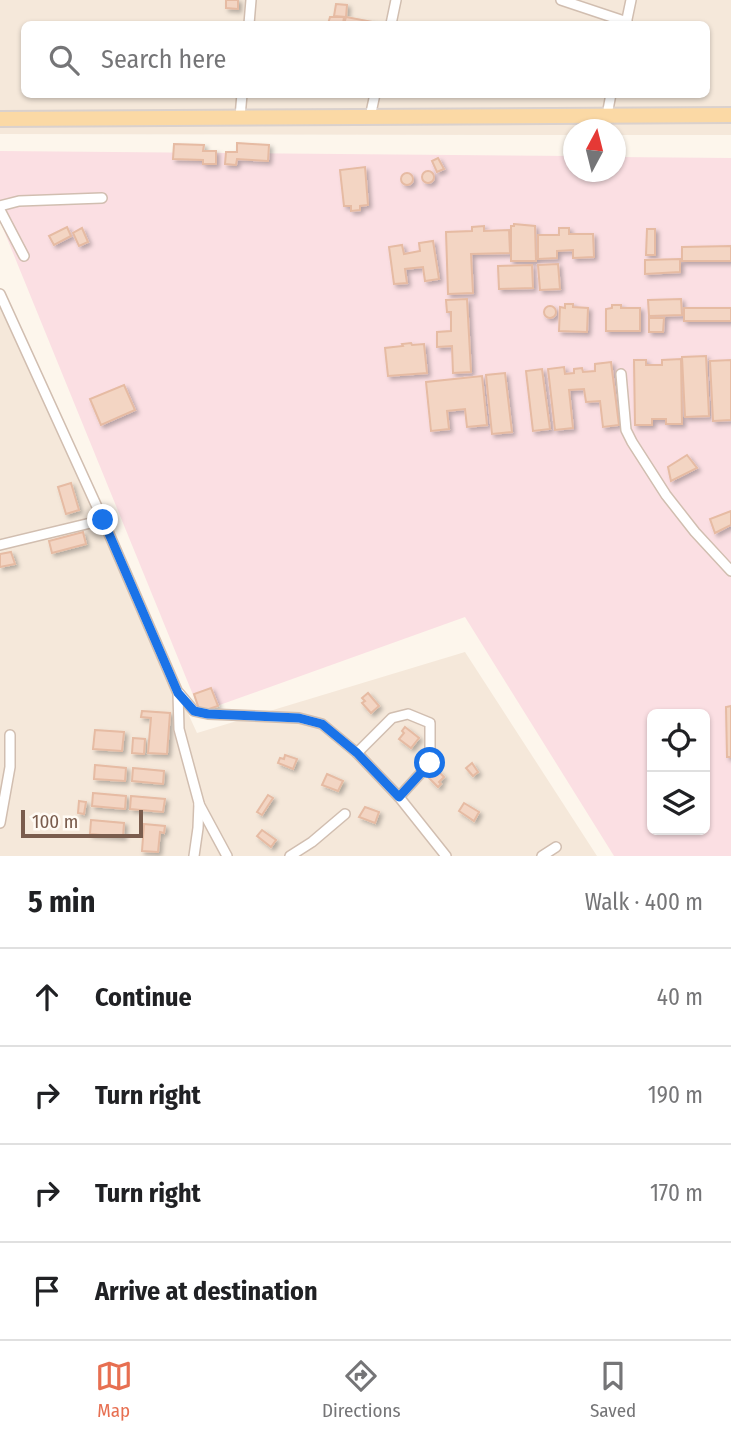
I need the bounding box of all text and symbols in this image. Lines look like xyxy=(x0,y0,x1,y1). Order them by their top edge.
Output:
search box xyxy=(21,21,710,98)
icon: search xyxy=(45,41,83,79)
text: Search here xyxy=(101,44,226,75)
north arrow xyxy=(563,119,626,182)
route end xyxy=(87,504,118,535)
map controls xyxy=(647,709,710,835)
button: locate xyxy=(647,709,710,772)
route start xyxy=(414,747,445,778)
button: layers xyxy=(647,772,710,835)
scale bar xyxy=(21,807,144,839)
text: 100 m xyxy=(32,810,78,833)
text: 5 min xyxy=(28,884,95,920)
text: Walk · 400 m xyxy=(585,888,703,916)
icon: ahead xyxy=(28,978,66,1016)
text: Continue xyxy=(95,982,192,1013)
text: 40 m xyxy=(657,983,703,1011)
icon: right xyxy=(28,1076,66,1114)
text: Turn right xyxy=(95,1080,201,1111)
text: 190 m xyxy=(648,1081,703,1109)
icon: right xyxy=(28,1174,66,1212)
text: Turn right xyxy=(95,1178,201,1209)
text: 170 m xyxy=(650,1179,703,1207)
icon: arrive xyxy=(28,1272,66,1310)
text: Arrive at destination xyxy=(95,1276,318,1307)
tab: Map xyxy=(95,1357,133,1422)
tab: Directions xyxy=(322,1357,401,1422)
tab: Saved xyxy=(590,1357,636,1422)

